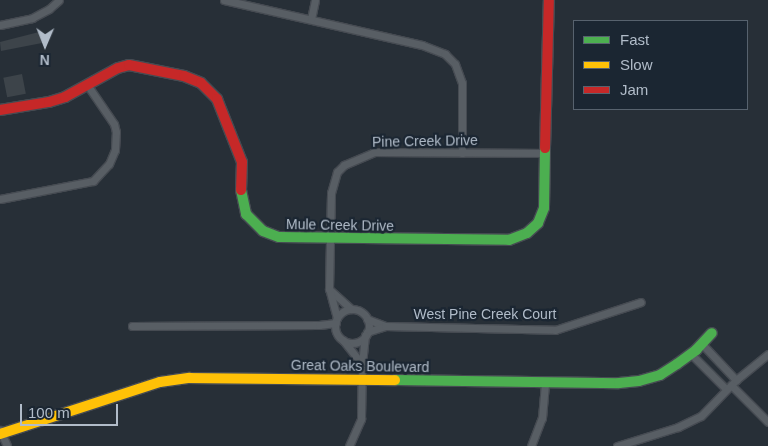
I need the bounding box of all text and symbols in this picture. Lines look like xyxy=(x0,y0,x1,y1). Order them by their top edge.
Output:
north arrow xyxy=(20,20,70,70)
legend xyxy=(573,20,748,110)
text: Fast xyxy=(620,31,649,48)
text: N xyxy=(40,52,50,68)
text: Slow xyxy=(620,56,653,73)
text: Jam xyxy=(620,81,648,98)
street label: Pine Creek Drive xyxy=(372,132,478,150)
street label: Mule Creek Drive xyxy=(286,216,394,234)
street label: West Pine Creek Court xyxy=(414,306,556,322)
street label: Great Oaks Boulevard xyxy=(291,356,429,376)
scale bar xyxy=(22,394,120,426)
text: 100 m xyxy=(28,404,70,421)

